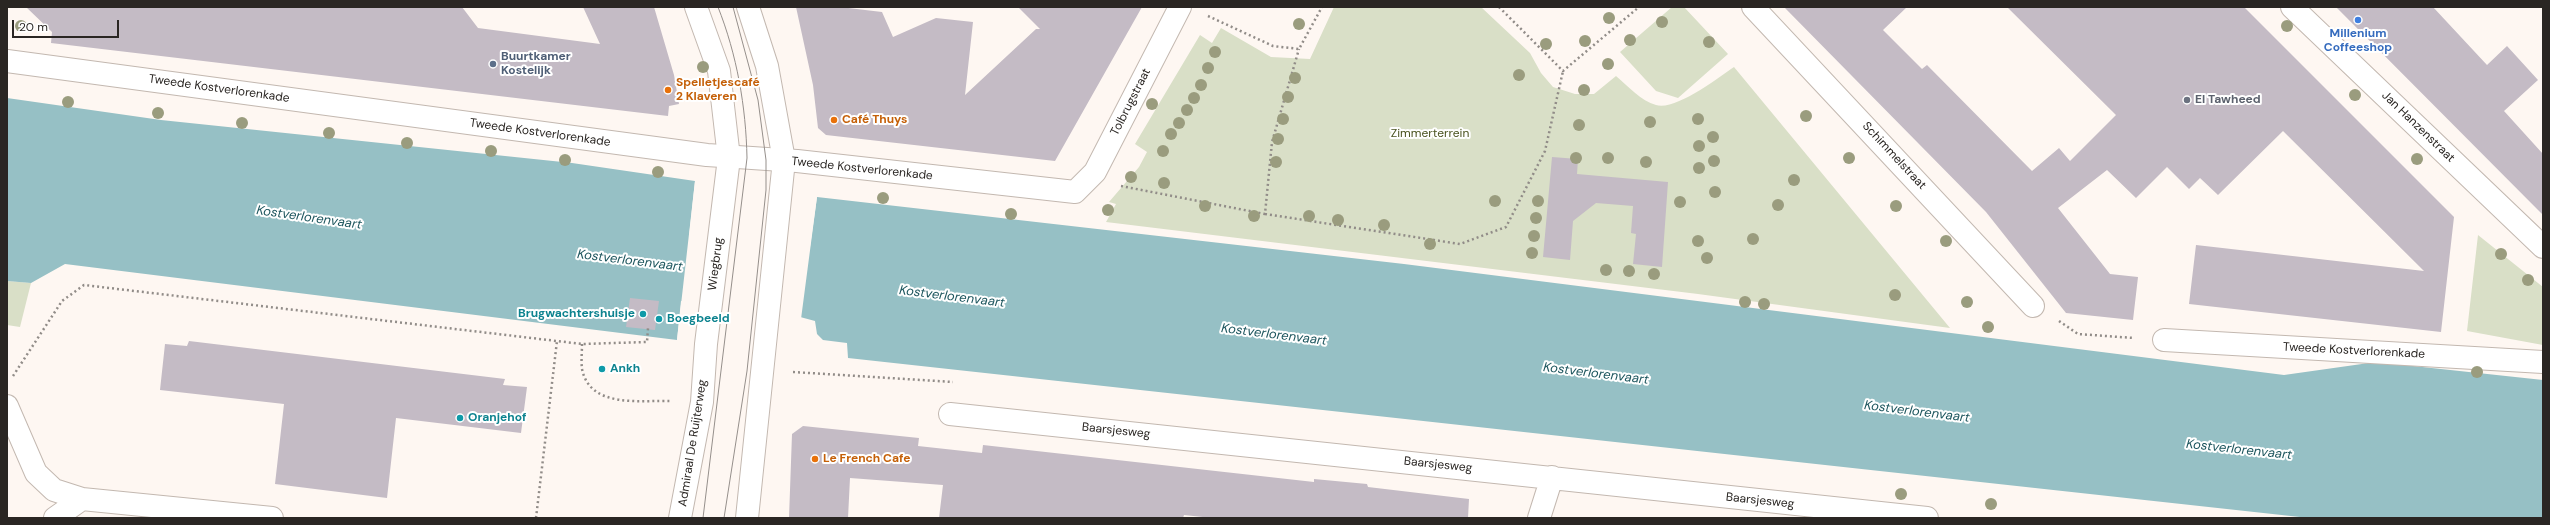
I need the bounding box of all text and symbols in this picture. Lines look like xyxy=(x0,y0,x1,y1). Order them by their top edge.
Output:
scale bar xyxy=(14,12,121,38)
marker: Millenium Coffeeshop xyxy=(2353,15,2363,25)
text: 20 m xyxy=(19,19,48,35)
place label: Millenium Coffeeshop xyxy=(2324,27,2392,55)
place label: Buurtkamer Kostelijk xyxy=(501,50,571,78)
marker: Buurtkamer Kostelijk xyxy=(488,59,498,69)
street label: Tolbrugstraat xyxy=(1108,66,1154,138)
street label: Tweede Kostverlorenkade xyxy=(148,72,290,106)
place label: Spelletjescafé 2 Klaveren xyxy=(676,76,760,104)
marker: Spelletjescafé 2 Klaveren xyxy=(663,85,673,95)
street label: Jan Hanzenstraat xyxy=(2379,89,2457,165)
place label: El Tawheed xyxy=(2195,93,2261,107)
marker: El Tawheed xyxy=(2182,95,2192,105)
place label: Café Thuys xyxy=(842,113,907,127)
marker: Café Thuys xyxy=(829,115,839,125)
street label: Tweede Kostverlorenkade xyxy=(469,116,611,150)
street label: Schimmelstraat xyxy=(1859,119,1929,193)
park label: Zimmerterrein xyxy=(1391,127,1469,141)
street label: Tweede Kostverlorenkade xyxy=(791,154,933,184)
water label: Kostverlorenvaart xyxy=(255,203,363,233)
street label: Wiegbrug xyxy=(706,237,726,291)
water label: Kostverlorenvaart xyxy=(576,247,684,275)
water label: Kostverlorenvaart xyxy=(898,283,1006,311)
place label: Brugwachtershuisje xyxy=(518,307,635,321)
marker: Brugwachtershuisje xyxy=(638,309,648,319)
place label: Boegbeeld xyxy=(667,312,730,326)
marker: Boegbeeld xyxy=(654,314,664,324)
water label: Kostverlorenvaart xyxy=(1220,321,1328,349)
street label: Tweede Kostverlorenkade xyxy=(2283,340,2425,362)
water label: Kostverlorenvaart xyxy=(1542,360,1650,388)
place label: Ankh xyxy=(610,362,640,376)
marker: Ankh xyxy=(597,364,607,374)
street label: Admiraal De Ruijterweg xyxy=(676,378,710,508)
water label: Kostverlorenvaart xyxy=(1863,398,1971,426)
place label: Oranjehof xyxy=(468,411,526,425)
marker: Oranjehof xyxy=(455,413,465,423)
street label: Baarsjesweg xyxy=(1081,420,1151,442)
water label: Kostverlorenvaart xyxy=(2185,437,2293,463)
place label: Le French Cafe xyxy=(823,452,910,466)
marker: Le French Cafe xyxy=(810,454,820,464)
street label: Baarsjesweg xyxy=(1403,454,1473,476)
street label: Baarsjesweg xyxy=(1725,490,1795,512)

